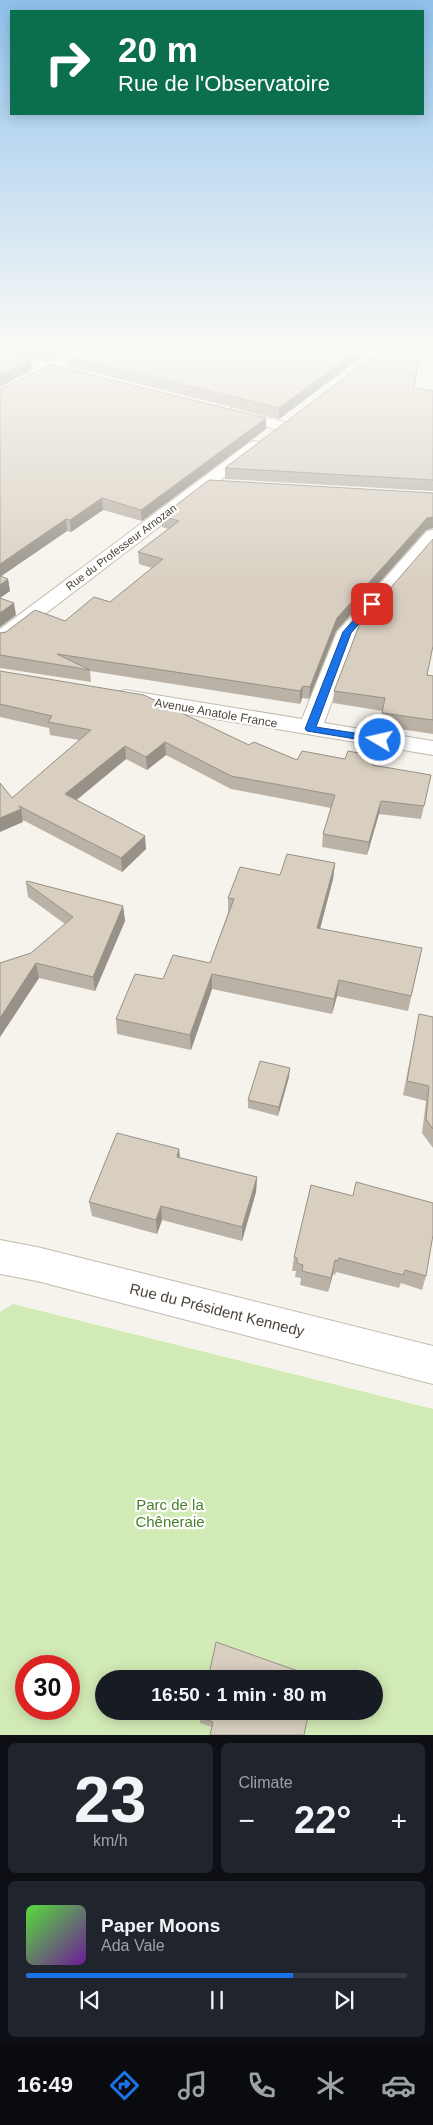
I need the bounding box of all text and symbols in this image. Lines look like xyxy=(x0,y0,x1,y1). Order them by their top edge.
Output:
icon: right xyxy=(35,30,100,95)
text: 20 m xyxy=(118,30,198,69)
text: Rue de l'Observatoire xyxy=(118,71,330,96)
street label: Rue du Professeur Arnozan xyxy=(63,502,179,592)
pin xyxy=(351,583,393,625)
icon: arrive xyxy=(358,590,386,618)
street label: Avenue Anatole France xyxy=(153,695,279,731)
position arrow xyxy=(353,713,405,765)
street label: Rue du Président Kennedy xyxy=(128,1280,307,1340)
park label: Parc de la Chêneraie xyxy=(135,1496,205,1530)
speed limit sign: 30 xyxy=(15,1655,80,1720)
text: 16:50 · 1 min · 80 m xyxy=(151,1684,327,1705)
text: 23 xyxy=(74,1763,146,1836)
text: Climate xyxy=(239,1774,293,1791)
text: 22° xyxy=(294,1799,351,1841)
text: − xyxy=(239,1805,255,1836)
text: + xyxy=(391,1805,407,1836)
text: km/h xyxy=(93,1832,128,1849)
text: Paper Moons xyxy=(101,1915,220,1936)
text: Ada Vale xyxy=(101,1937,165,1954)
icon: previous xyxy=(76,1986,104,2014)
icon: pause xyxy=(203,1986,231,2014)
icon: next xyxy=(330,1986,358,2014)
icon: directions xyxy=(107,2068,142,2103)
icon: music xyxy=(175,2068,210,2103)
icon: phone xyxy=(244,2068,279,2103)
icon: climate xyxy=(313,2068,348,2103)
icon: car xyxy=(381,2068,416,2103)
text: 16:49 xyxy=(17,2072,73,2097)

